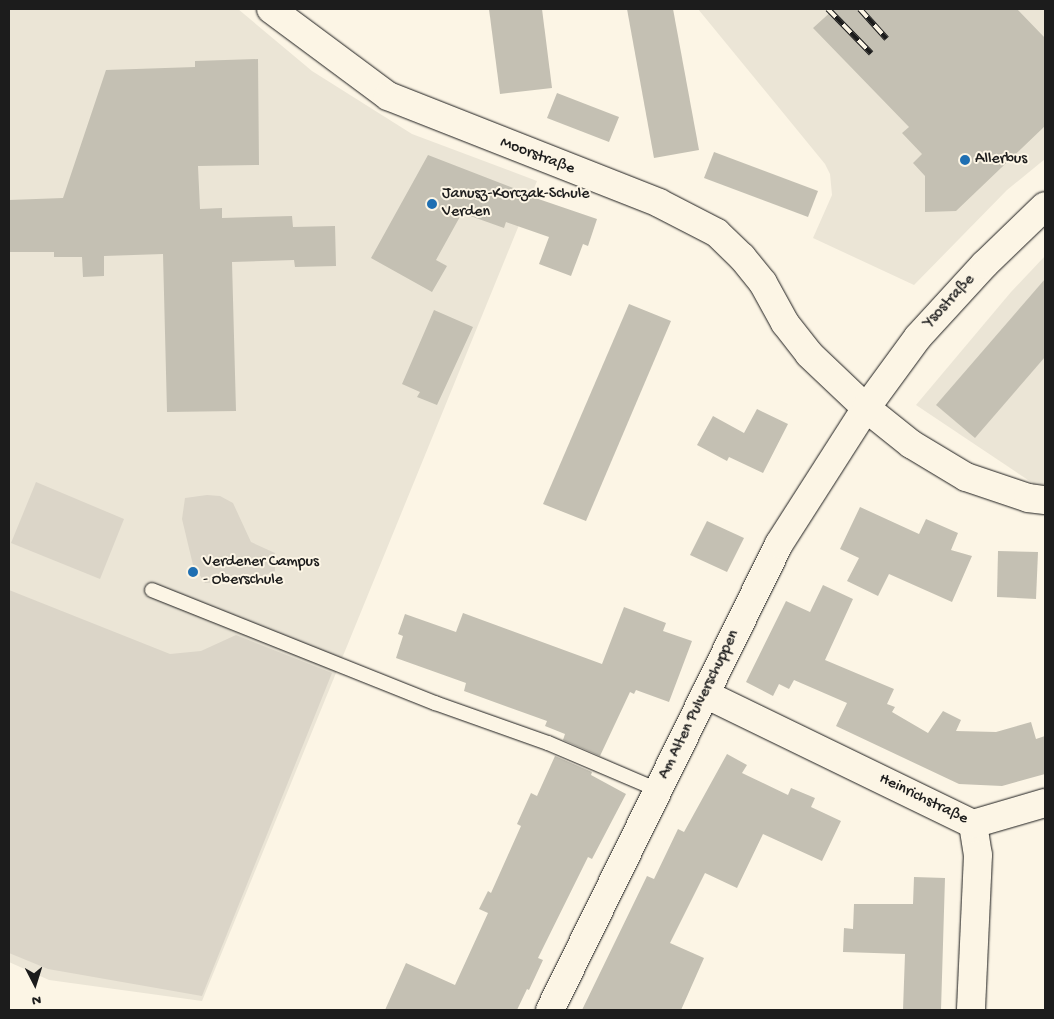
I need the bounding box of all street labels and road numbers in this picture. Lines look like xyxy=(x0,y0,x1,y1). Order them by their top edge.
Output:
street label: Moorstraße xyxy=(497,134,577,180)
street label: Ysostraße xyxy=(920,271,980,333)
street label: Am Alten Pulverschuppen xyxy=(656,627,744,783)
street label: Heinrichstraße xyxy=(875,770,971,830)

